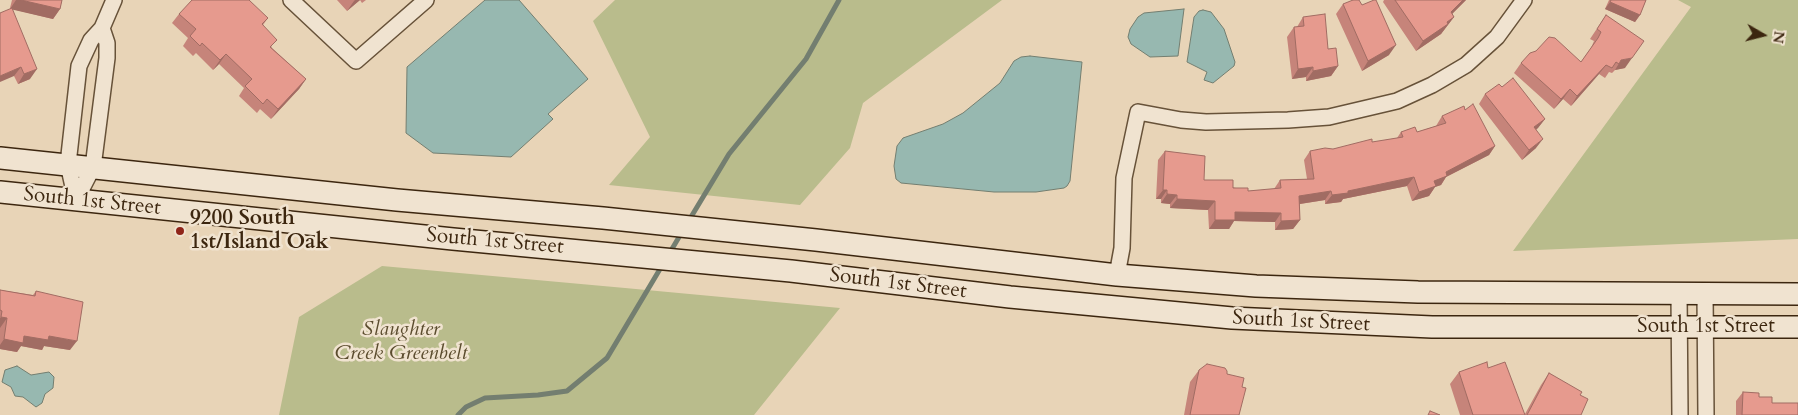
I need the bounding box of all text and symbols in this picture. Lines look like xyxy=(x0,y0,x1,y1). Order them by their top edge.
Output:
north arrow xyxy=(1738,10,1788,60)
text: N xyxy=(1768,30,1789,44)
street label: South 1st Street xyxy=(22,182,162,222)
place label: 9200 South 1st/Island Oak xyxy=(190,206,329,256)
street label: South 1st Street xyxy=(425,223,565,261)
marker: 9200 South 1st/Island Oak xyxy=(174,225,186,237)
street label: South 1st Street xyxy=(828,263,968,305)
street label: South 1st Street xyxy=(1232,306,1370,338)
street label: South 1st Street xyxy=(1637,314,1775,340)
park label: Slaughter Creek Greenbelt xyxy=(334,317,468,367)

